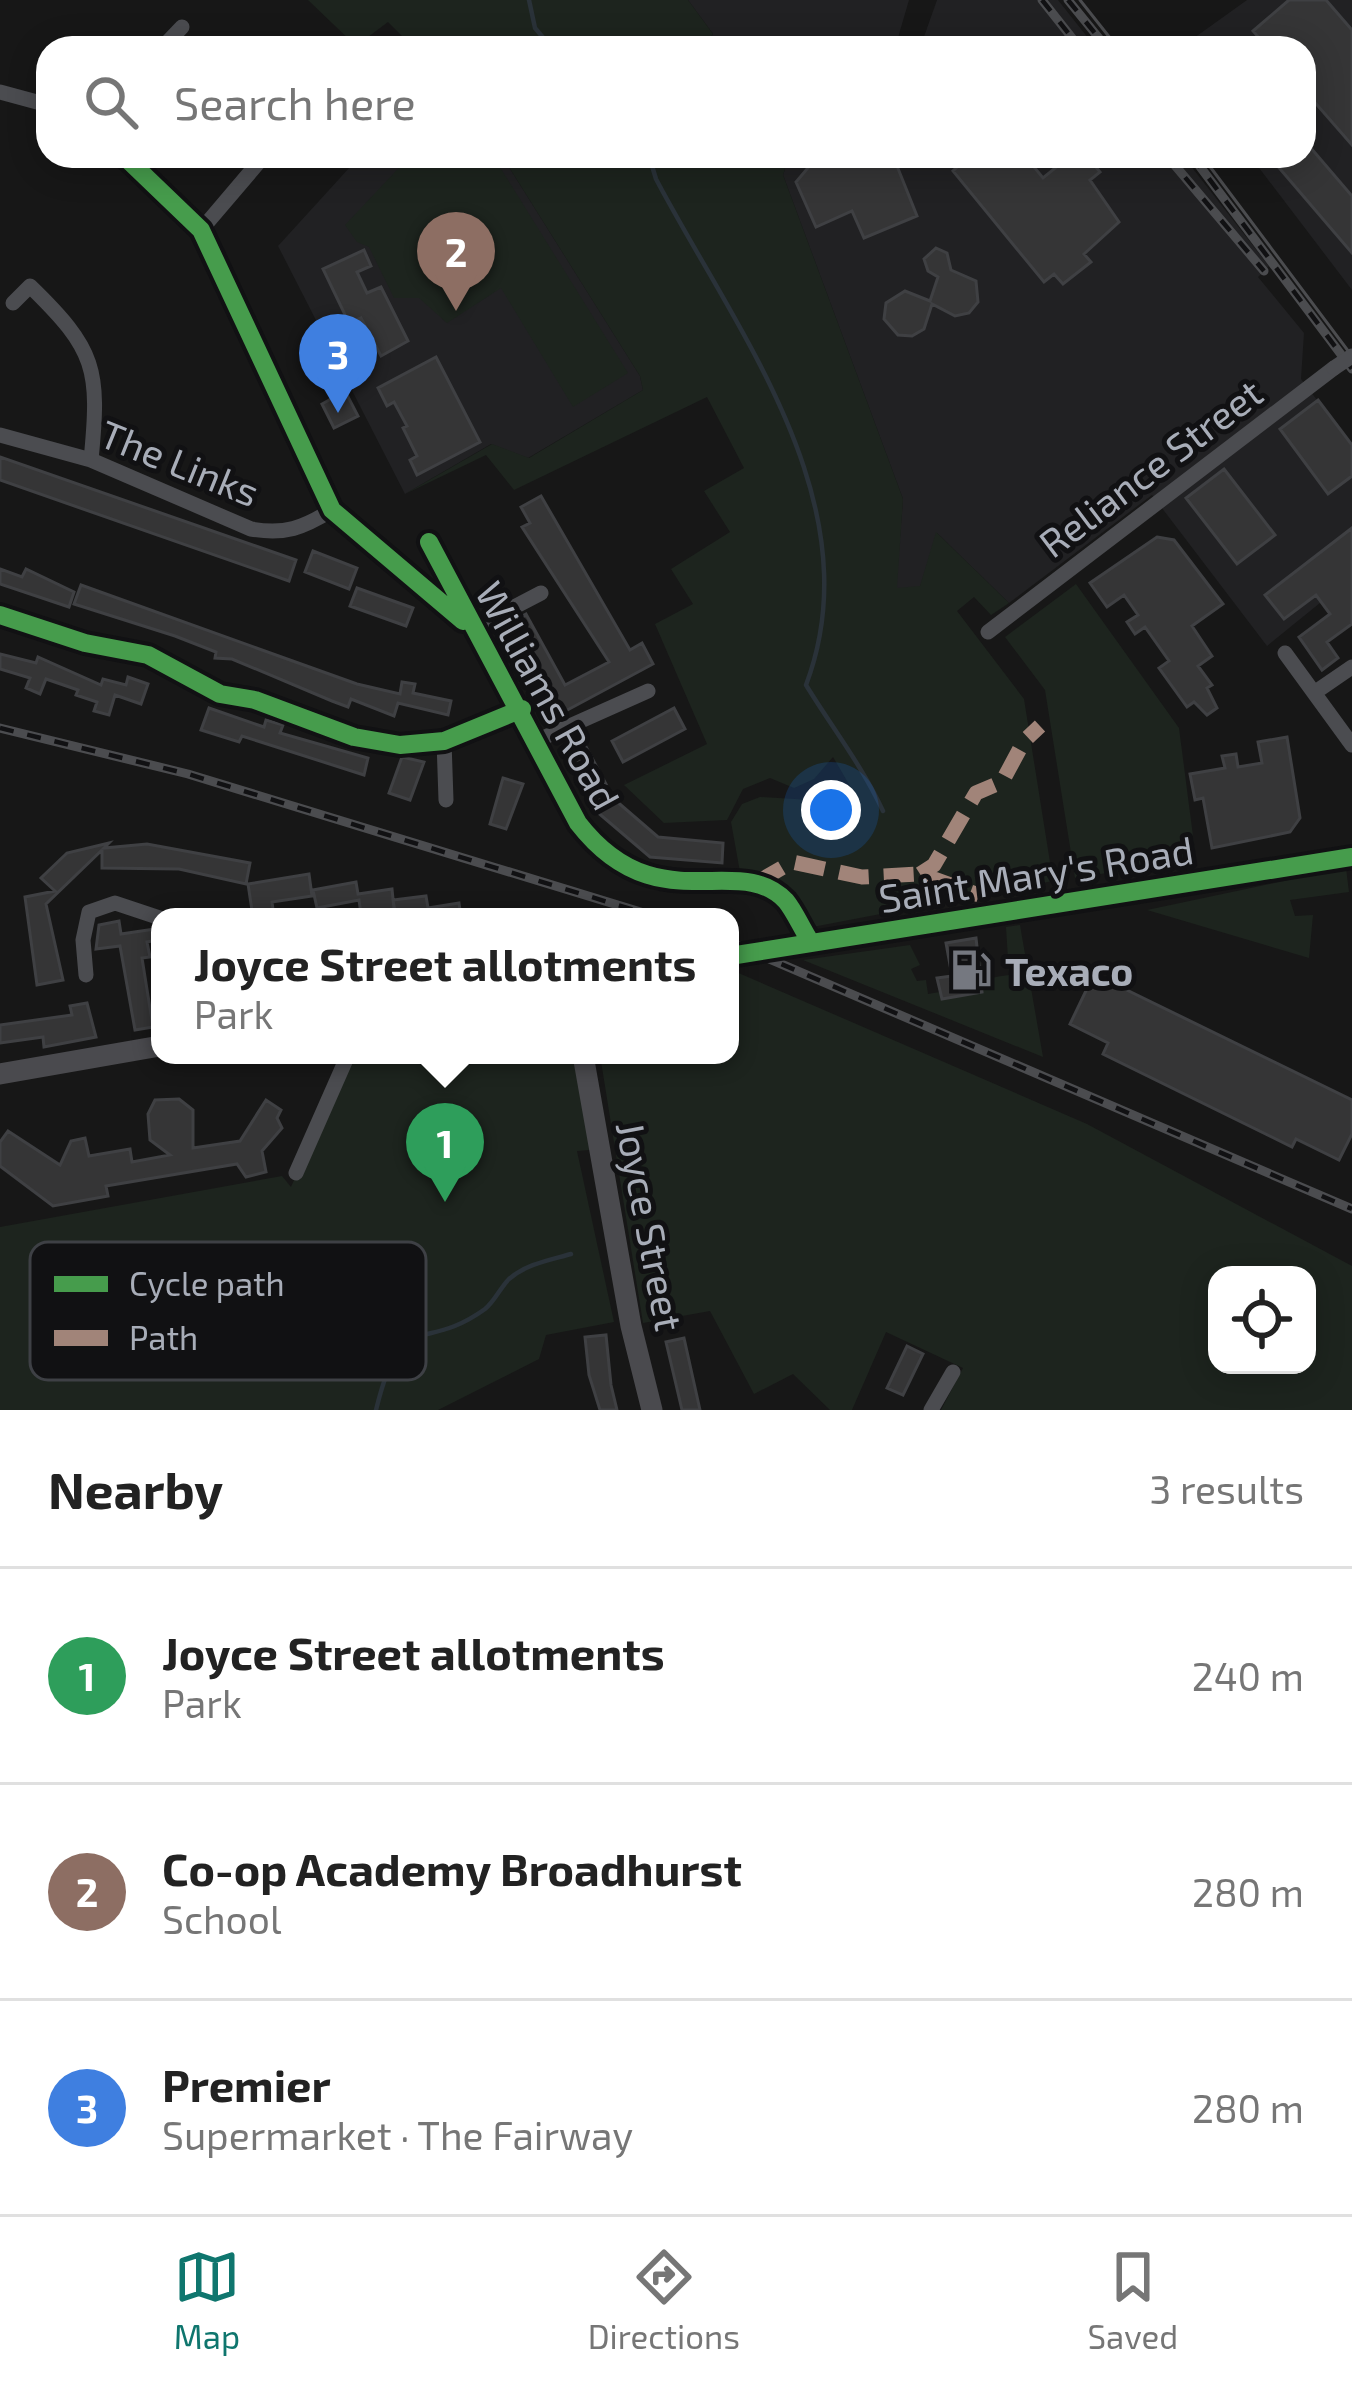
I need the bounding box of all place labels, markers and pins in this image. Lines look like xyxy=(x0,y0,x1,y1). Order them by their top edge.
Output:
pin: 2 xyxy=(417,212,495,311)
pin: 3 xyxy=(299,314,377,413)
fuel station icon: Texaco xyxy=(948,947,994,993)
place label: Texaco xyxy=(1005,947,1133,994)
pin: 1 xyxy=(406,1103,484,1202)

